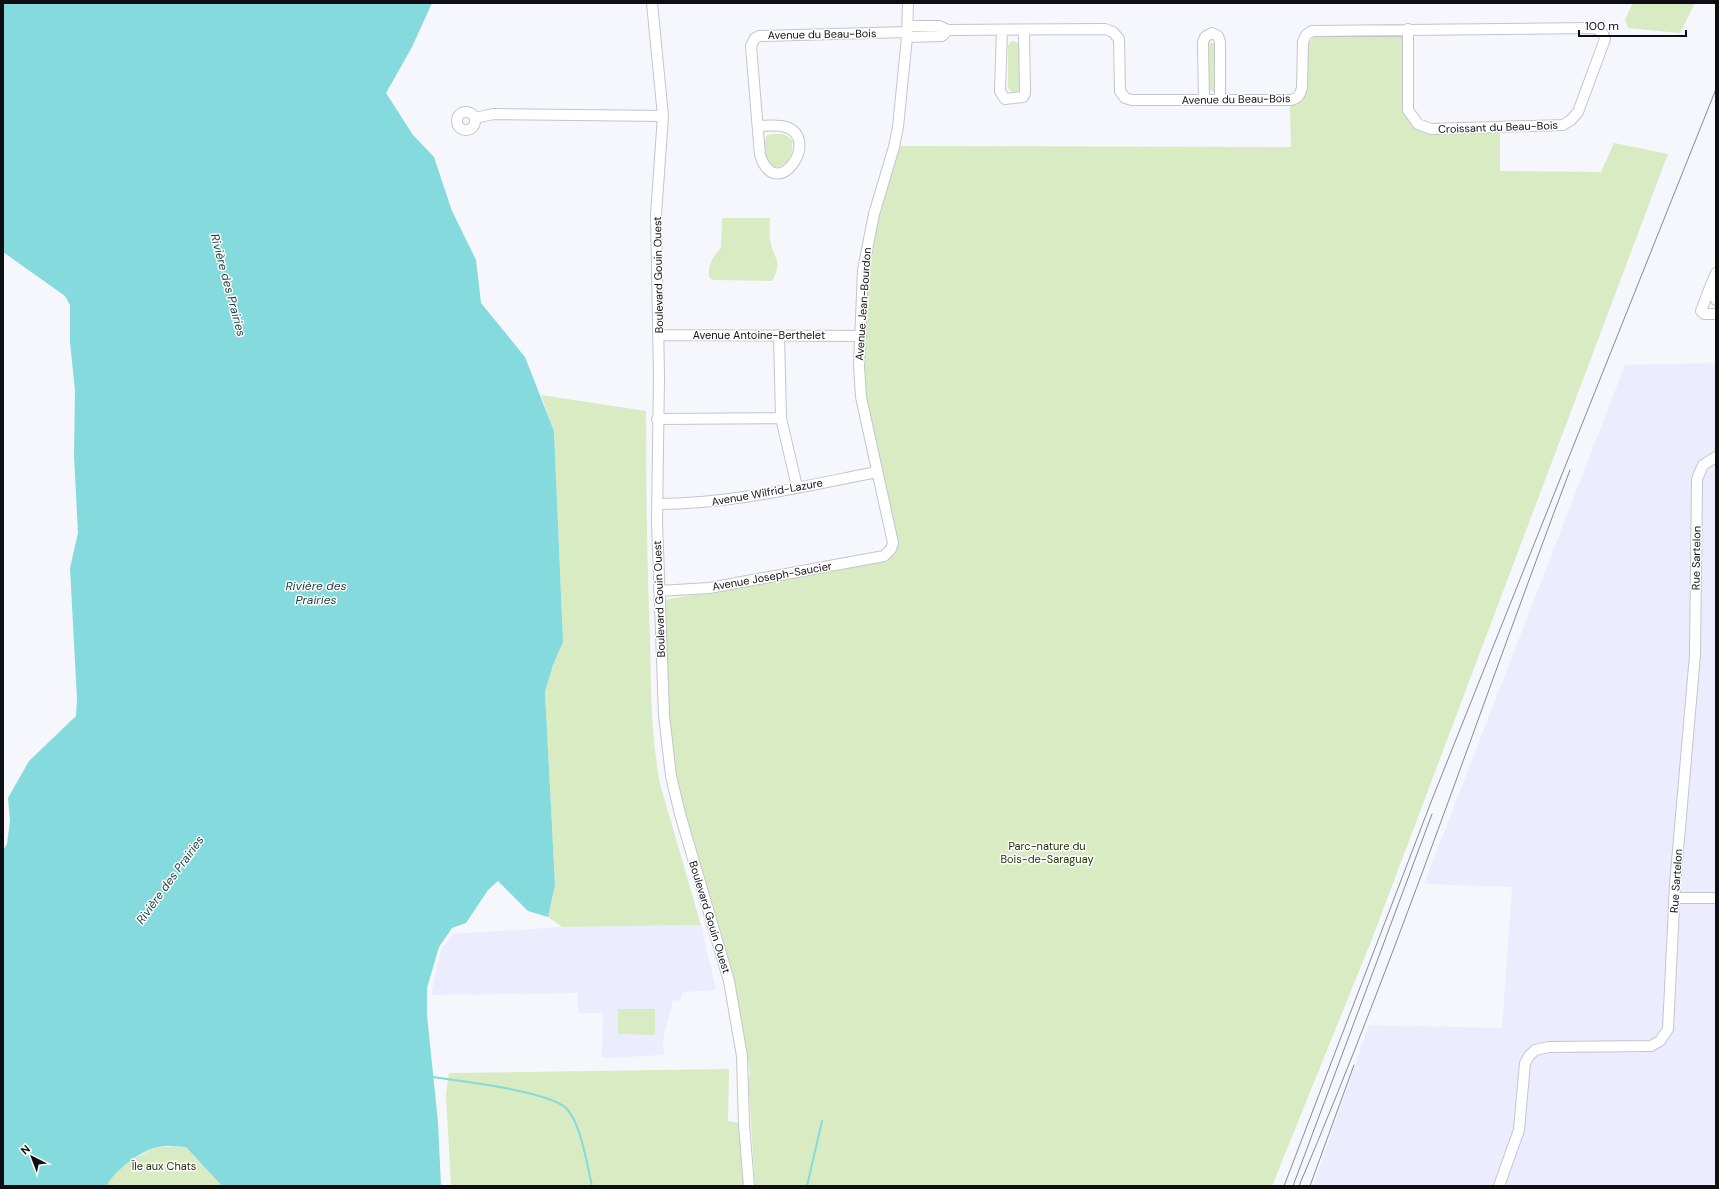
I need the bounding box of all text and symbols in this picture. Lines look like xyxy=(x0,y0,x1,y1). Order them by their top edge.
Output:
scale bar xyxy=(1579,12,1686,38)
text: 100 m xyxy=(1585,18,1619,34)
street label: Avenue du Beau-Bois xyxy=(767,26,877,42)
street label: Avenue du Beau-Bois xyxy=(1181,91,1291,107)
street label: Croissant du Beau-Bois xyxy=(1438,118,1558,136)
street label: Boulevard Gouin Ouest xyxy=(650,216,666,334)
water label: Rivière des Prairies xyxy=(207,232,249,338)
street label: Avenue Jean-Bourdon xyxy=(852,247,874,361)
street label: Avenue Antoine-Berthelet xyxy=(693,328,825,342)
street label: Avenue Wilfrid-Lazure xyxy=(710,475,824,509)
street label: Rue Sartelon xyxy=(1688,526,1704,590)
street label: Boulevard Gouin Ouest xyxy=(650,540,668,658)
street label: Avenue Joseph-Saucier xyxy=(711,559,833,593)
water label: Rivière des Prairies xyxy=(285,578,347,608)
water label: Rivière des Prairies xyxy=(132,833,208,927)
park label: Parc-nature du Bois-de-Saraguay xyxy=(1000,839,1094,866)
street label: Rue Sartelon xyxy=(1667,849,1685,913)
street label: Boulevard Gouin Ouest xyxy=(686,859,734,975)
north arrow xyxy=(12,1137,52,1177)
text: N xyxy=(18,1142,33,1157)
park label: Île aux Chats xyxy=(131,1159,196,1173)

